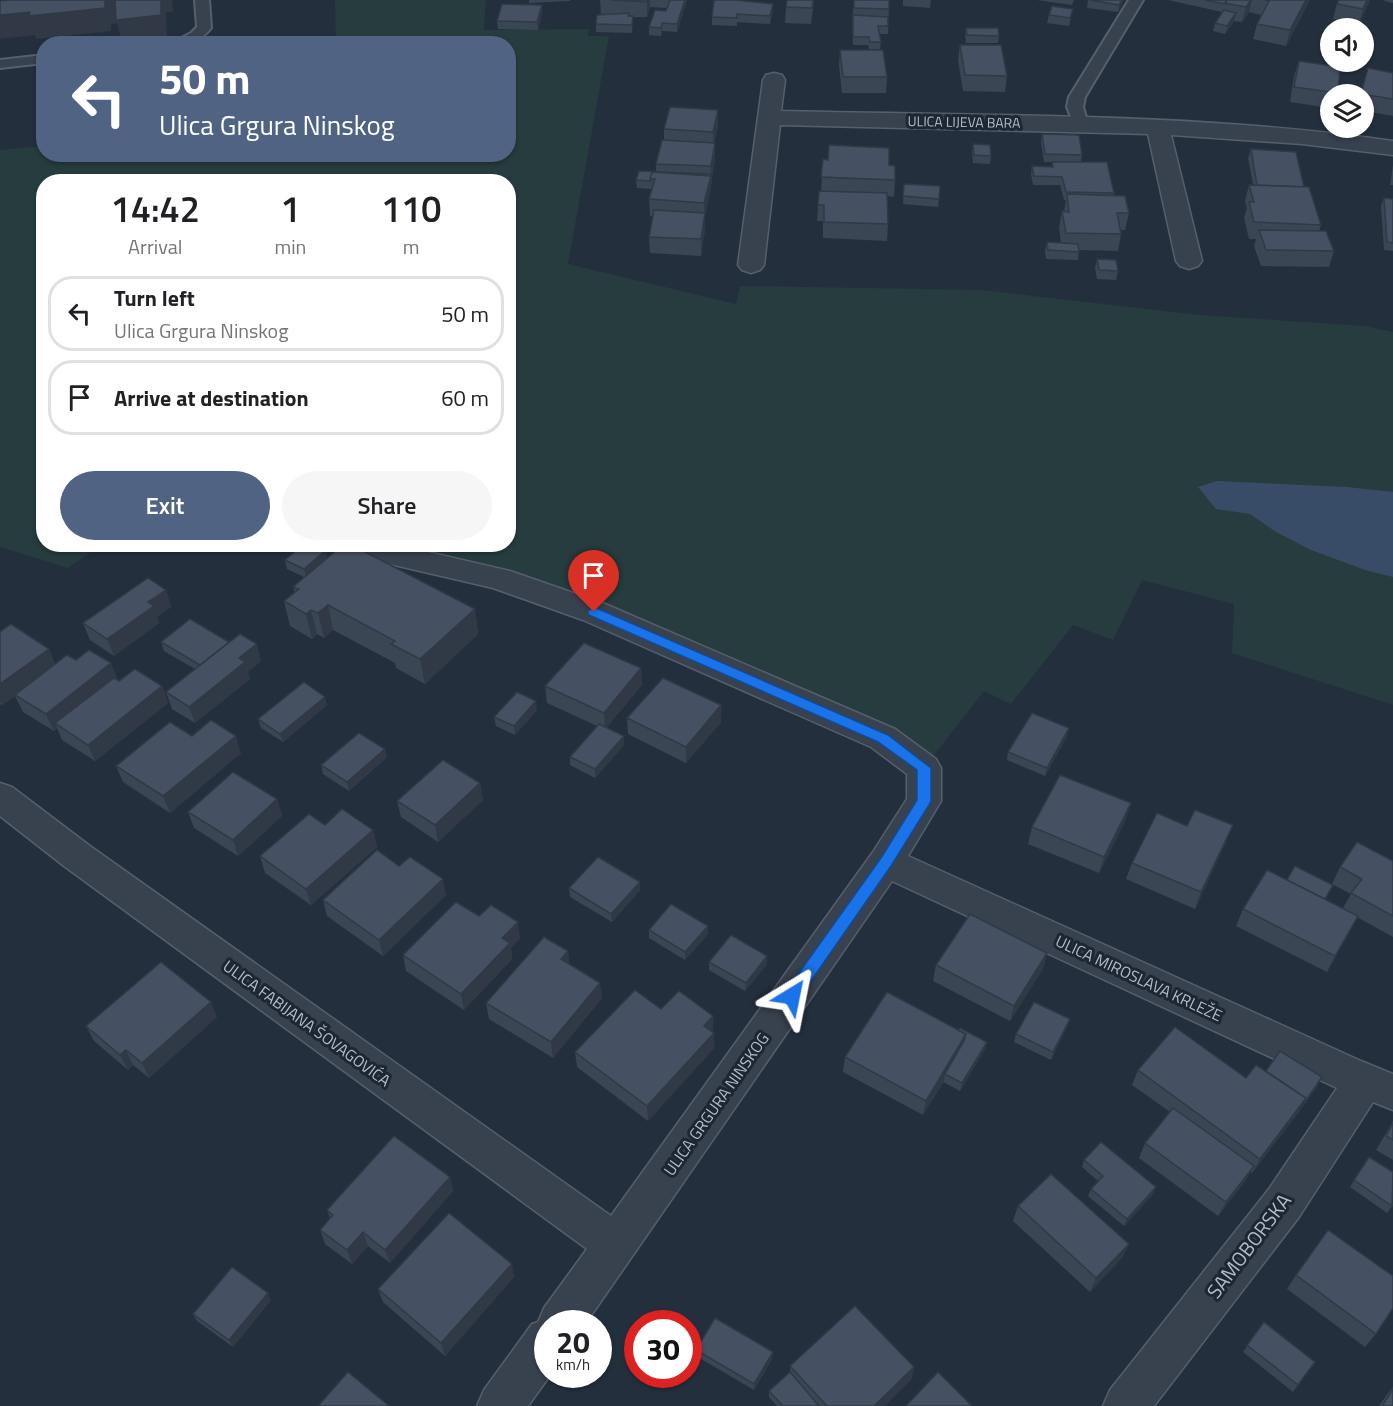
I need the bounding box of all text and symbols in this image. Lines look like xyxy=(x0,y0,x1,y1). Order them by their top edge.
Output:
map controls xyxy=(1320,18,1374,138)
button: sound xyxy=(1320,18,1374,72)
text: 50 m xyxy=(159,46,251,110)
icon: left xyxy=(60,60,138,138)
button: layers xyxy=(1320,84,1374,138)
text: Ulica Grgura Ninskog xyxy=(159,104,395,145)
street label: ULICA LIJEVA BARA xyxy=(907,110,1021,133)
text: 14:42 xyxy=(111,181,200,236)
text: 1 xyxy=(280,181,300,236)
text: 110 xyxy=(381,181,441,236)
text: Arrival xyxy=(128,231,182,262)
text: min xyxy=(274,231,306,262)
text: m xyxy=(403,231,419,262)
text: Turn left xyxy=(114,281,195,315)
icon: left xyxy=(63,297,96,330)
text: 50 m xyxy=(441,297,489,331)
text: Ulica Grgura Ninskog xyxy=(114,315,288,346)
icon: arrive xyxy=(63,381,96,414)
text: Arrive at destination xyxy=(114,381,309,415)
text: 60 m xyxy=(441,381,489,415)
button: Exit xyxy=(60,471,270,540)
button: Share xyxy=(282,471,492,540)
pin xyxy=(568,550,619,612)
icon: arrive xyxy=(577,559,610,592)
street label: ULICA MIROSLAVA KRLEŽE xyxy=(1052,929,1227,1027)
street label: ULICA FABIJANA ŠOVAGOVIĆA xyxy=(218,954,396,1092)
position arrow xyxy=(760,964,824,1028)
street label: ULICA GRGURA NINSKOG xyxy=(657,1028,775,1180)
street label: SAMOBORSKA xyxy=(1199,1187,1299,1305)
speed limit sign: 30 xyxy=(624,1310,702,1388)
text: 20 xyxy=(556,1319,590,1365)
text: km/h xyxy=(556,1353,590,1376)

